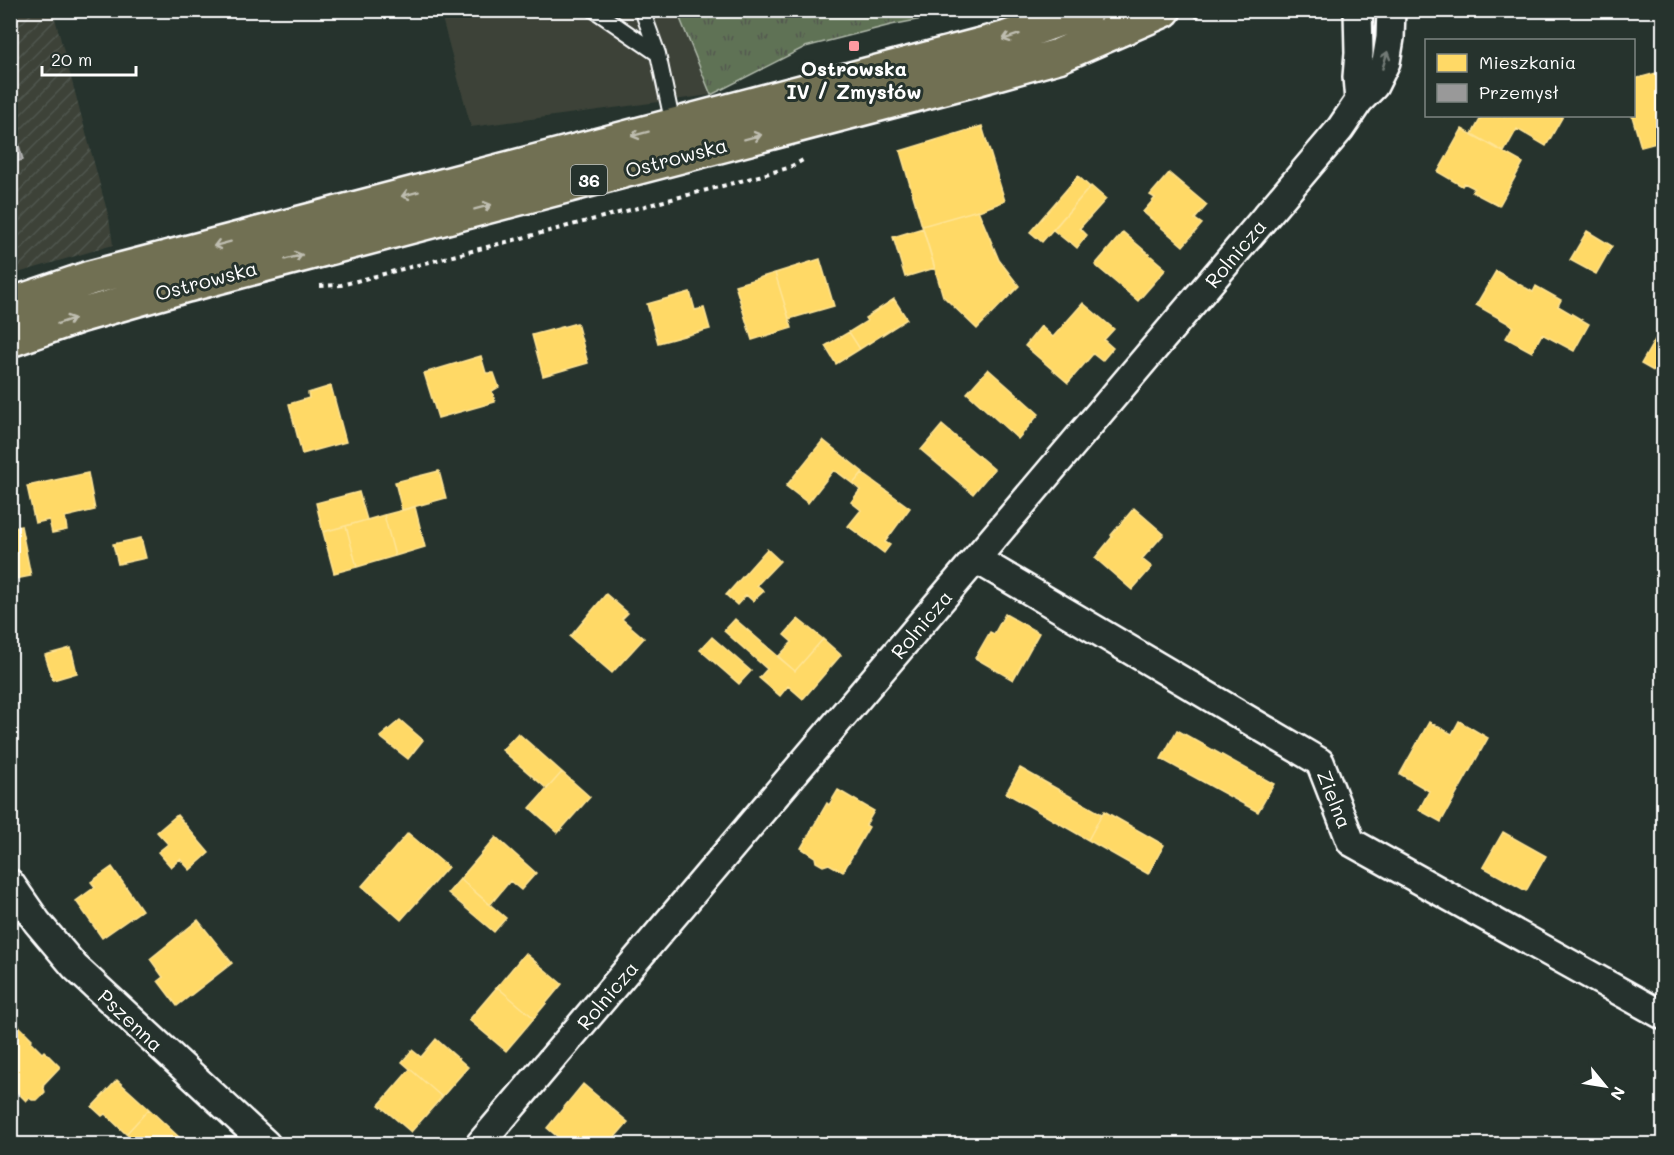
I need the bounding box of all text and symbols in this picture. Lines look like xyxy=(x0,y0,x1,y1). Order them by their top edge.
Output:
one-way arrow xyxy=(1002,32,1021,43)
scale bar xyxy=(42,39,136,77)
marker: Ostrowska IV / Zmysłów xyxy=(847,39,861,53)
legend xyxy=(1425,39,1635,117)
text: 20 m xyxy=(51,47,92,71)
text: Mieszkania xyxy=(1479,50,1576,74)
one-way arrow xyxy=(1380,51,1391,70)
place label: Ostrowska IV / Zmysłów xyxy=(786,55,922,104)
text: Przemysł xyxy=(1479,80,1559,104)
one-way arrow xyxy=(630,129,649,140)
one-way arrow xyxy=(743,130,762,142)
street label: Ostrowska xyxy=(622,131,730,183)
road number: 36 xyxy=(571,165,607,195)
one-way arrow xyxy=(401,189,420,200)
one-way arrow xyxy=(473,201,492,213)
street label: Rolnicza xyxy=(1199,213,1271,293)
one-way arrow xyxy=(212,238,231,250)
one-way arrow xyxy=(284,250,303,262)
street label: Ostrowska xyxy=(152,254,260,306)
one-way arrow xyxy=(56,314,75,325)
street label: Rolnicza xyxy=(885,584,957,664)
street label: Zielna xyxy=(1312,766,1358,832)
street label: Rolnicza xyxy=(571,955,643,1035)
street label: Pszenna xyxy=(93,983,169,1057)
north arrow xyxy=(1575,1056,1635,1116)
text: N xyxy=(1606,1083,1631,1104)

